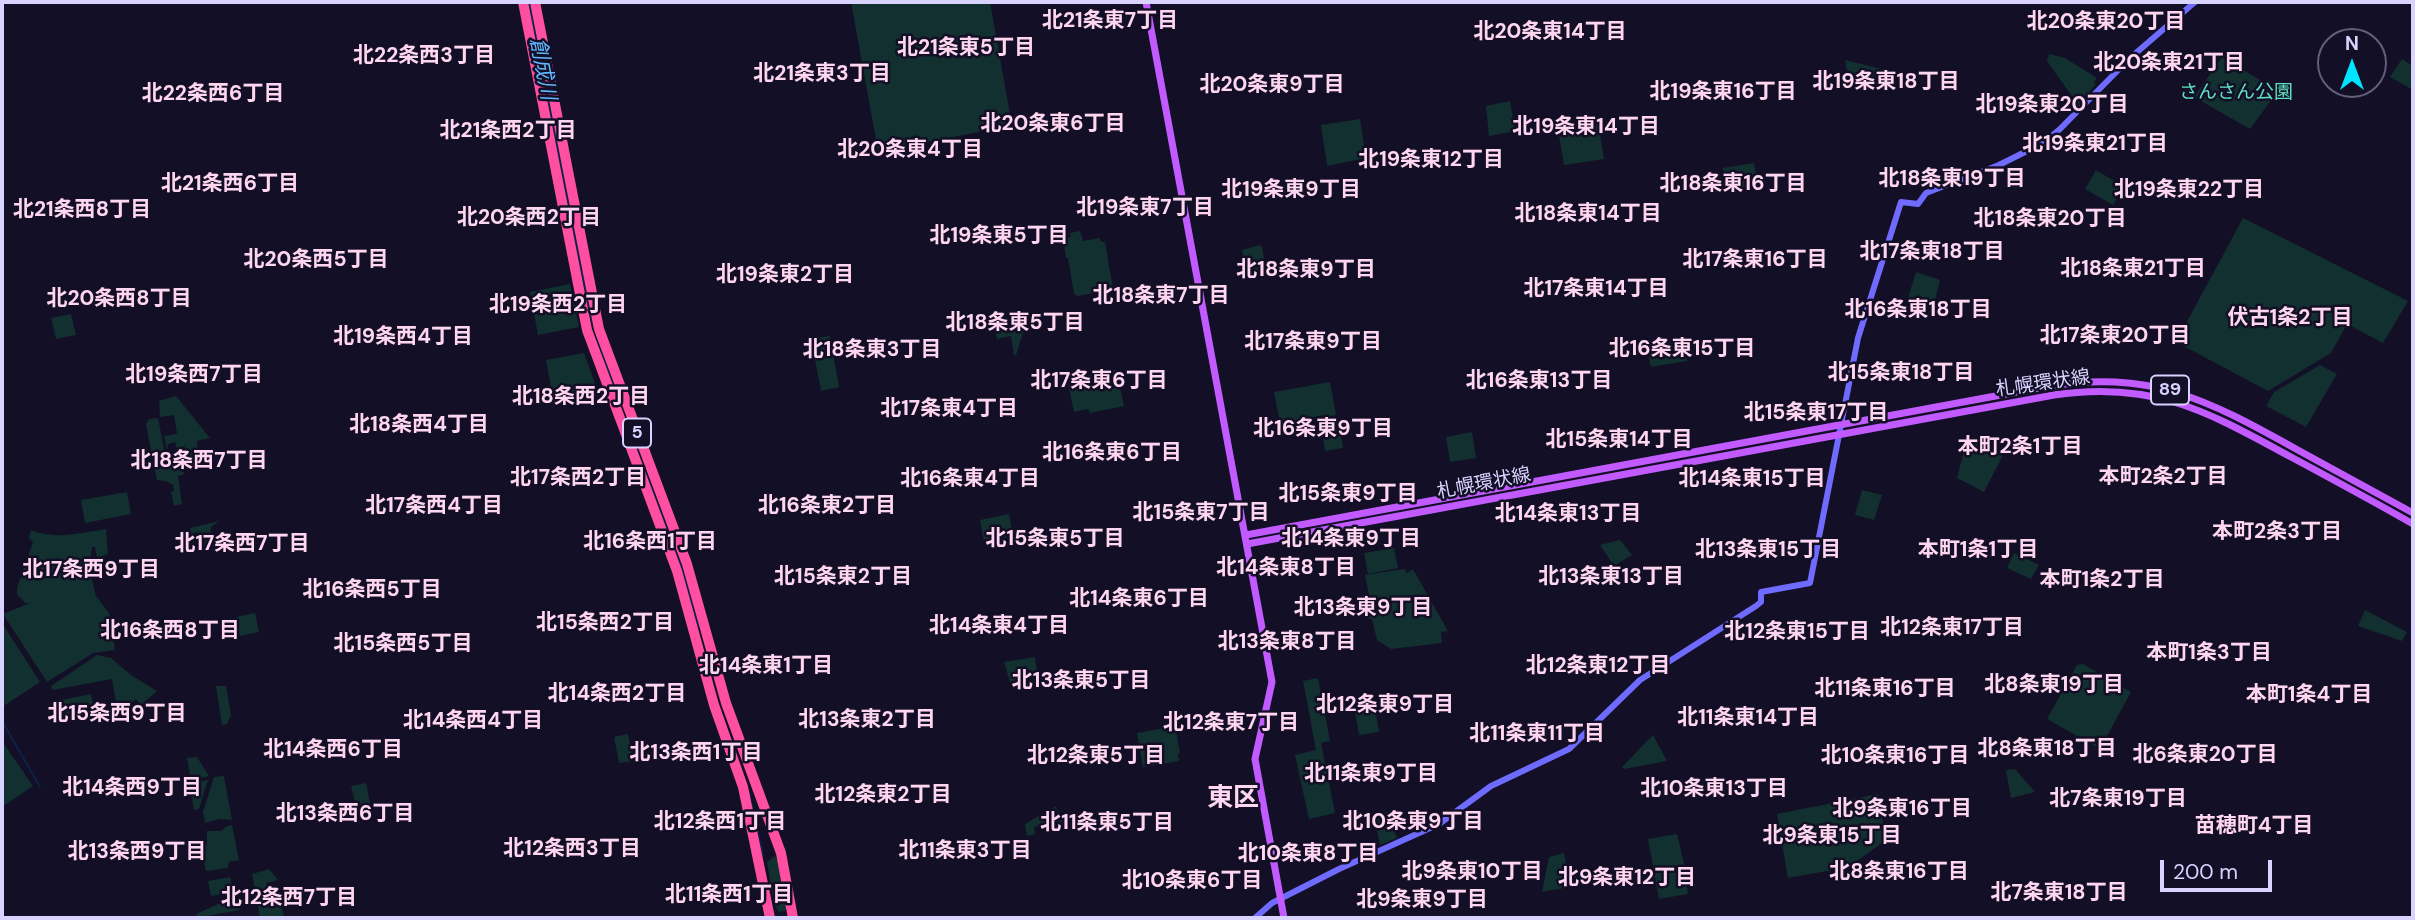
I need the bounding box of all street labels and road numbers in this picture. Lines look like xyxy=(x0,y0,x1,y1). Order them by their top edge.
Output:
street label: 札幌環状線 xyxy=(1994,366,2092,402)
road number: 89 xyxy=(2151,376,2189,404)
road number: 5 xyxy=(623,418,651,447)
street label: 札幌環状線 xyxy=(1435,464,1533,504)

